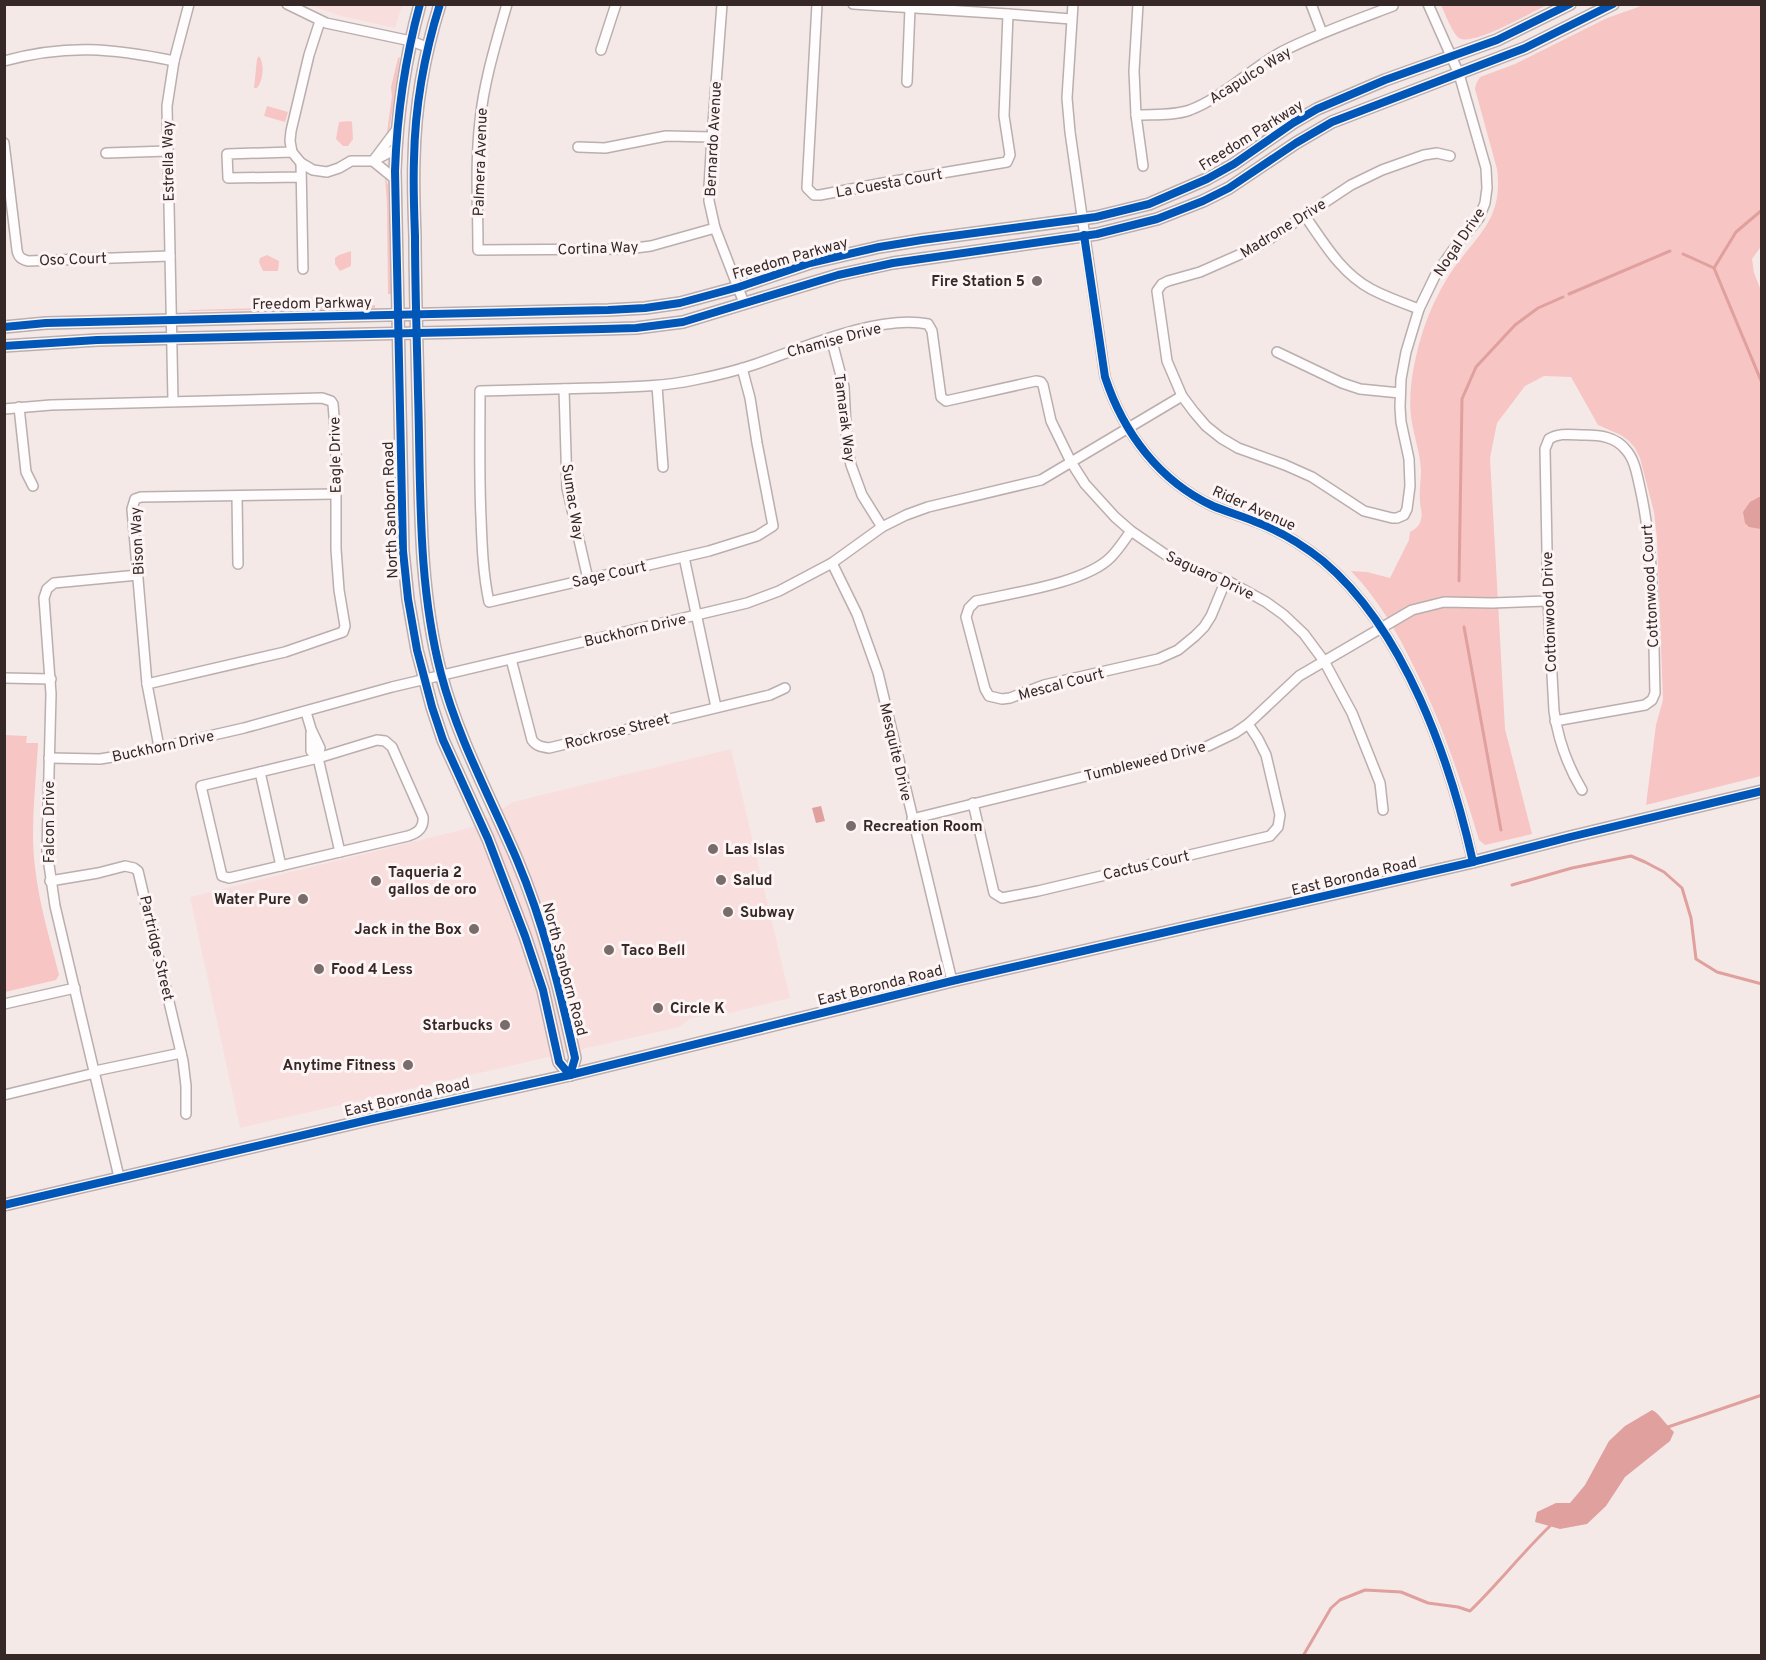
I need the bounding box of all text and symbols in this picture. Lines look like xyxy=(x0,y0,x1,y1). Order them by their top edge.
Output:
street label: Acapulco Way xyxy=(1206,43,1296,109)
street label: Bernardo Avenue xyxy=(702,81,727,197)
street label: Freedom Parkway xyxy=(1196,97,1308,176)
street label: Palmera Avenue xyxy=(470,107,493,217)
street label: Estrella Way xyxy=(159,120,180,202)
street label: La Cuesta Court xyxy=(834,166,944,203)
street label: Madrone Drive xyxy=(1237,195,1330,263)
street label: Nogal Drive xyxy=(1430,205,1490,281)
street label: Freedom Parkway xyxy=(730,234,851,285)
street label: Cortina Way xyxy=(557,239,639,260)
street label: Oso Court xyxy=(39,250,107,271)
place label: Fire Station 5 xyxy=(931,273,1025,292)
marker: Fire Station 5 xyxy=(1030,274,1044,288)
street label: Freedom Parkway xyxy=(252,294,372,315)
street label: Chamise Drive xyxy=(785,320,884,363)
street label: Tamarak Way xyxy=(829,373,858,464)
street label: Eagle Drive xyxy=(326,417,347,493)
street label: North Sanborn Road xyxy=(380,441,403,579)
street label: Sumac Way xyxy=(556,463,587,542)
street label: Rider Avenue xyxy=(1209,483,1298,536)
street label: Bison Way xyxy=(127,506,150,576)
street label: Cottonwood Court xyxy=(1639,524,1664,648)
street label: Saguaro Drive xyxy=(1162,548,1256,605)
street label: Cottonwood Drive xyxy=(1539,551,1562,673)
street label: Sage Court xyxy=(570,558,648,593)
street label: Buckhorn Drive xyxy=(583,611,688,652)
street label: Mescal Court xyxy=(1016,665,1106,706)
street label: Mesquite Drive xyxy=(874,701,915,803)
street label: Rockrose Street xyxy=(563,710,672,755)
street label: Buckhorn Drive xyxy=(111,727,216,768)
street label: Tumbleweed Drive xyxy=(1083,738,1208,787)
street label: Falcon Drive xyxy=(41,781,60,863)
place label: Recreation Room xyxy=(863,818,983,837)
marker: Recreation Room xyxy=(844,819,858,833)
place label: Las Islas xyxy=(725,841,785,860)
marker: Las Islas xyxy=(706,842,720,856)
street label: Cactus Court xyxy=(1101,847,1191,886)
street label: East Boronda Road xyxy=(1290,854,1419,901)
place label: Taqueria 2 gallos de oro xyxy=(388,864,477,900)
place label: Salud xyxy=(733,872,772,891)
marker: Salud xyxy=(714,873,728,887)
marker: Taqueria 2 gallos de oro xyxy=(369,874,383,888)
place label: Water Pure xyxy=(214,891,291,910)
marker: Water Pure xyxy=(296,892,310,906)
street label: Partridge Street xyxy=(134,894,177,1003)
street label: North Sanborn Road xyxy=(537,901,590,1038)
place label: Subway xyxy=(740,904,795,923)
marker: Subway xyxy=(721,905,735,919)
place label: Jack in the Box xyxy=(354,921,462,940)
marker: Jack in the Box xyxy=(467,922,481,936)
place label: Taco Bell xyxy=(621,942,685,961)
marker: Taco Bell xyxy=(602,943,616,957)
place label: Food 4 Less xyxy=(331,961,413,980)
marker: Food 4 Less xyxy=(312,962,326,976)
street label: East Boronda Road xyxy=(816,962,945,1011)
place label: Circle K xyxy=(670,1000,725,1019)
marker: Circle K xyxy=(651,1001,665,1015)
place label: Starbucks xyxy=(423,1017,493,1036)
marker: Starbucks xyxy=(498,1018,512,1032)
place label: Anytime Fitness xyxy=(283,1057,396,1076)
marker: Anytime Fitness xyxy=(401,1058,415,1072)
street label: East Boronda Road xyxy=(343,1075,472,1122)

